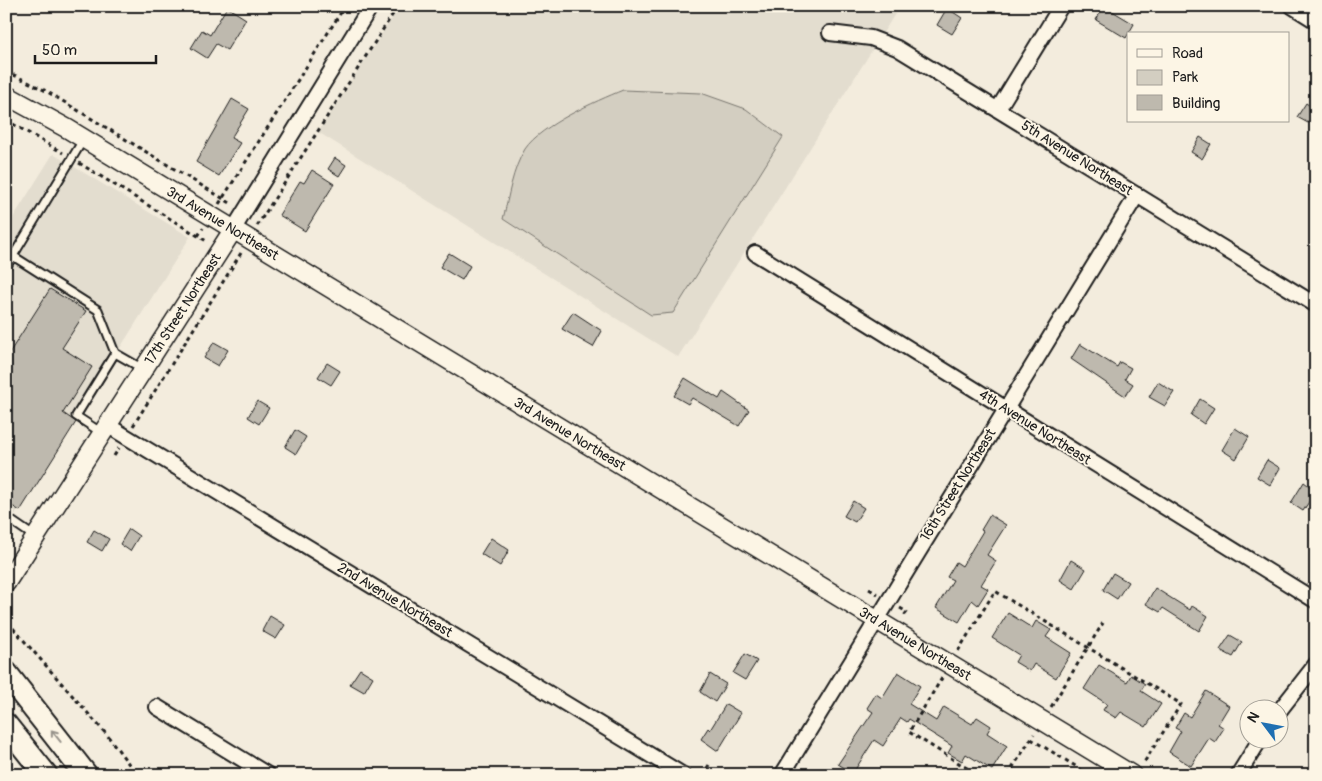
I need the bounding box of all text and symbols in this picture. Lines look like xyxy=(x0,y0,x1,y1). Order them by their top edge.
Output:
scale bar xyxy=(35,32,156,64)
legend xyxy=(1127,32,1290,122)
text: 50 m xyxy=(42,41,77,60)
text: Road xyxy=(1172,44,1203,63)
text: Park xyxy=(1172,68,1199,87)
text: Building xyxy=(1172,94,1220,113)
street label: 5th Avenue Northeast xyxy=(1018,117,1136,199)
street label: 3rd Avenue Northeast xyxy=(164,183,282,264)
street label: 17th Street Northeast xyxy=(140,250,224,368)
street label: 4th Avenue Northeast xyxy=(976,386,1094,469)
street label: 3rd Avenue Northeast xyxy=(511,393,629,474)
street label: 16th Street Northeast xyxy=(917,425,1000,544)
street label: 2nd Avenue Northeast xyxy=(334,559,456,641)
street label: 3rd Avenue Northeast xyxy=(856,603,975,684)
north arrow xyxy=(1240,698,1290,748)
text: N xyxy=(1244,709,1263,726)
one-way arrow xyxy=(51,730,62,743)

